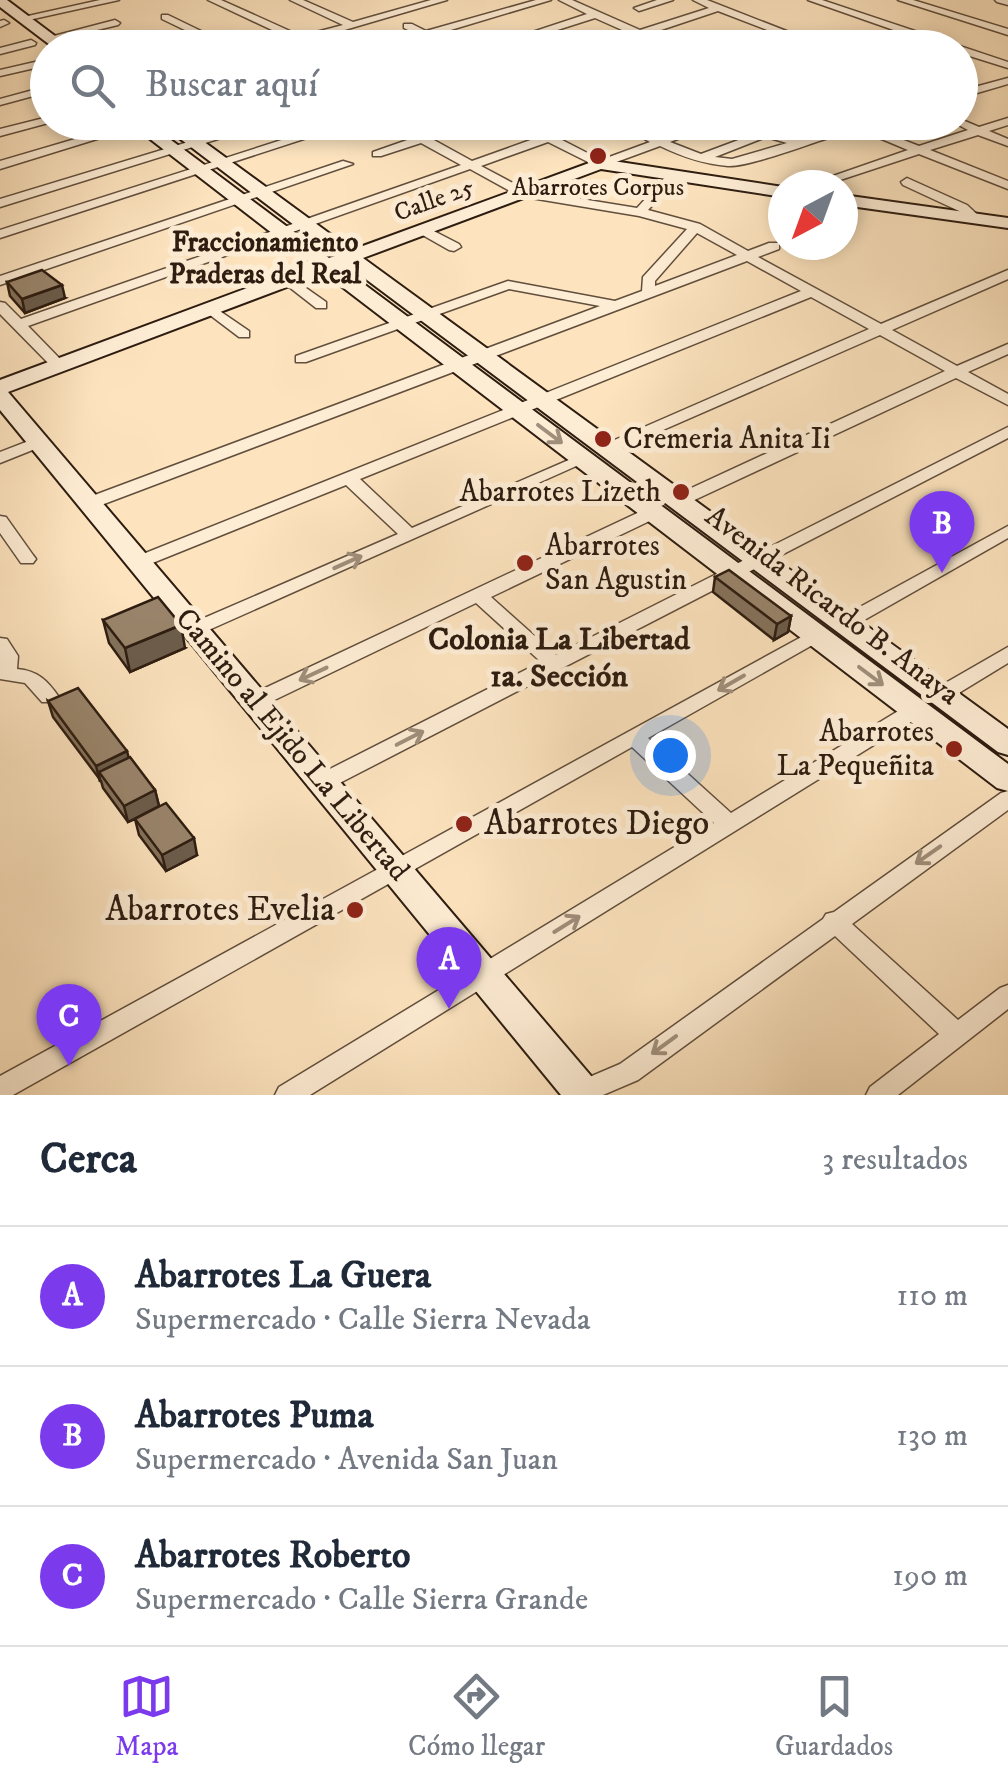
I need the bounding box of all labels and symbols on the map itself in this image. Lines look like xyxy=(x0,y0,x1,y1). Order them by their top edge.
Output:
marker: Abarrotes Corpus xyxy=(587,145,609,167)
north arrow xyxy=(768,170,858,260)
street label: Calle 25 xyxy=(390,171,478,229)
place label: Abarrotes Corpus xyxy=(512,172,684,203)
district label: Fraccionamiento Praderas del Real xyxy=(169,225,362,292)
place label: Cremeria Anita Ii xyxy=(623,421,831,458)
one-way arrow xyxy=(536,423,563,444)
marker: Cremeria Anita Ii xyxy=(592,428,614,450)
place label: Abarrotes Lizeth xyxy=(460,474,661,511)
marker: Abarrotes Lizeth xyxy=(670,481,692,503)
pin: B xyxy=(910,490,974,573)
street label: Avenida Ricardo B. Anaya xyxy=(698,499,966,713)
place label: Abarrotes San Agustin xyxy=(545,528,687,599)
one-way arrow xyxy=(333,552,363,570)
marker: Abarrotes San Agustin xyxy=(514,552,536,574)
street label: Camino al Ejido La Libertad xyxy=(167,601,417,889)
district label: Colonia La Libertad 1a. Sección xyxy=(428,620,691,697)
one-way arrow xyxy=(299,665,329,684)
one-way arrow xyxy=(857,666,884,687)
one-way arrow xyxy=(717,673,746,693)
place label: Abarrotes La Pequeñita xyxy=(776,714,934,785)
one-way arrow xyxy=(394,728,424,747)
your location xyxy=(645,730,696,781)
marker: Abarrotes La Pequeñita xyxy=(943,738,965,760)
place label: Abarrotes Diego xyxy=(484,802,709,846)
marker: Abarrotes Diego xyxy=(453,813,475,835)
one-way arrow xyxy=(915,844,942,865)
place label: Abarrotes Evelia xyxy=(105,888,335,932)
marker: Abarrotes Evelia xyxy=(344,899,366,921)
one-way arrow xyxy=(552,914,581,934)
pin: A xyxy=(416,926,482,1009)
pin: C xyxy=(36,984,102,1066)
one-way arrow xyxy=(651,1035,679,1056)

